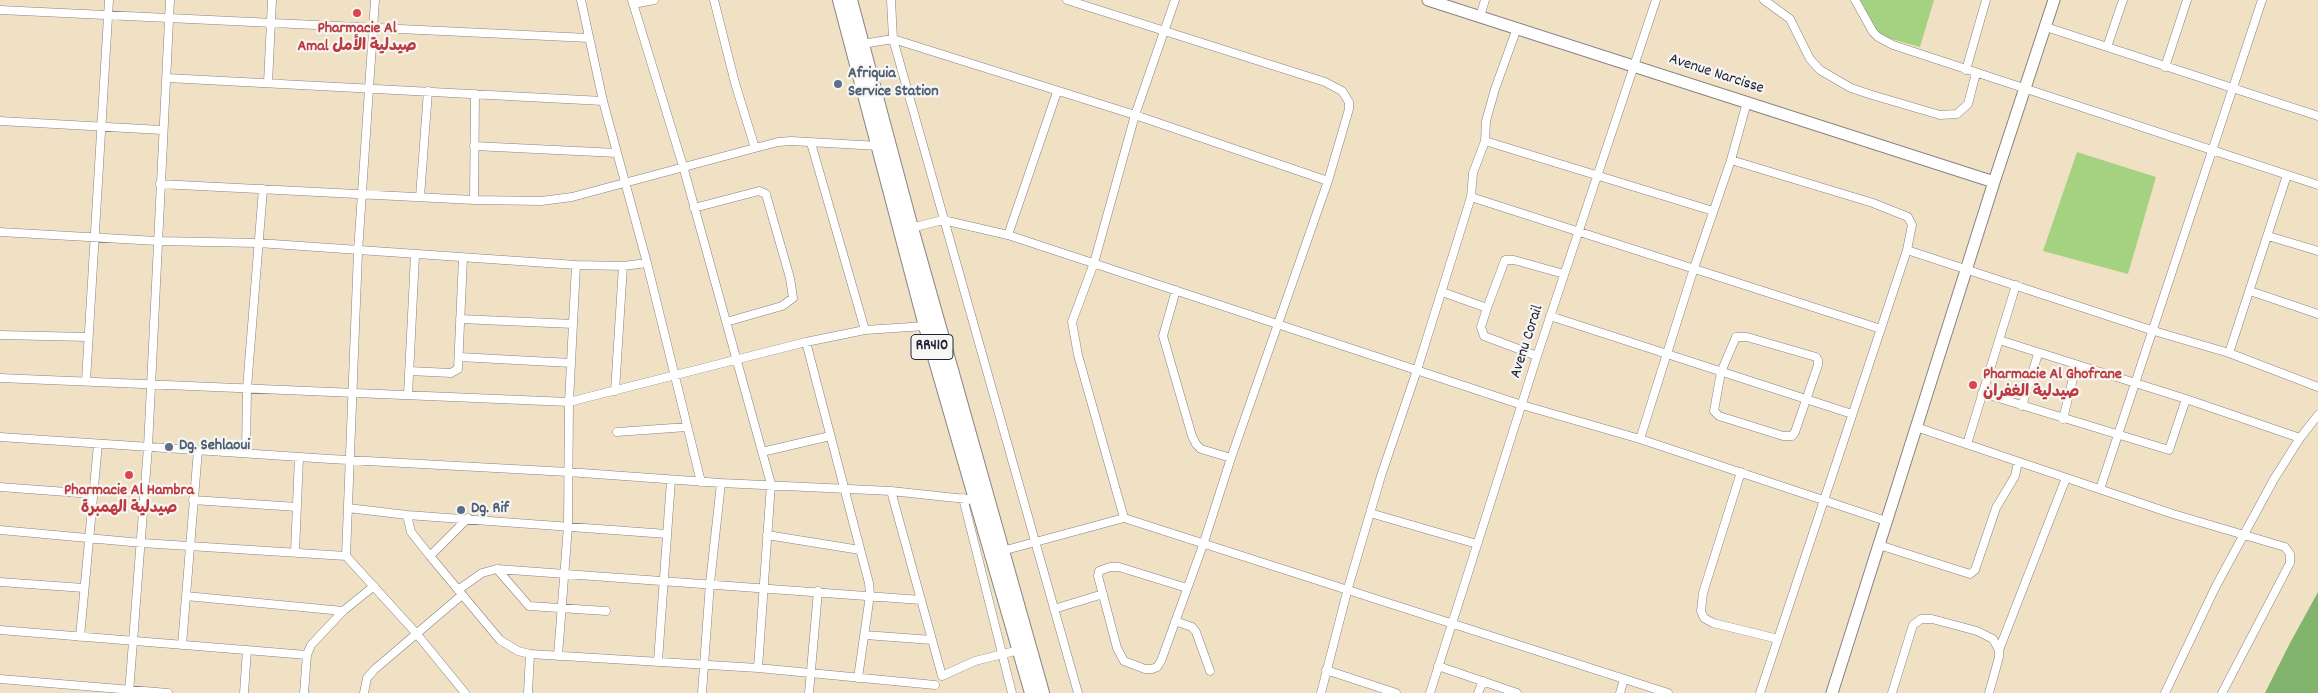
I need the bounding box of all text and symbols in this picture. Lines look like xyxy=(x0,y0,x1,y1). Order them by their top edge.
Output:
marker: Pharmacie Al Amal صيدلية الأمل xyxy=(351,7,363,19)
place label: Pharmacie Al Amal صيدلية الأمل xyxy=(297,20,417,58)
street label: Avenue Narcisse xyxy=(1666,51,1766,99)
place label: Afriquia Service Station xyxy=(848,65,939,103)
marker: Afriquia Service Station xyxy=(832,78,844,90)
street label: Avenu Corail xyxy=(1507,303,1549,381)
road number: RR410 xyxy=(911,334,953,360)
place label: Pharmacie Al Ghofrane صيدلية الغفران xyxy=(1983,366,2122,404)
marker: Pharmacie Al Ghofrane صيدلية الغفران xyxy=(1967,379,1979,391)
place label: Dg. Sehlaoui xyxy=(179,437,250,457)
marker: Dg. Sehlaoui xyxy=(163,441,175,453)
marker: Pharmacie Al Hambra صيدلية الهمبرة xyxy=(123,469,135,481)
place label: Pharmacie Al Hambra صيدلية الهمبرة xyxy=(64,482,194,520)
place label: Dg. Rif xyxy=(471,500,509,520)
marker: Dg. Rif xyxy=(455,504,467,516)

